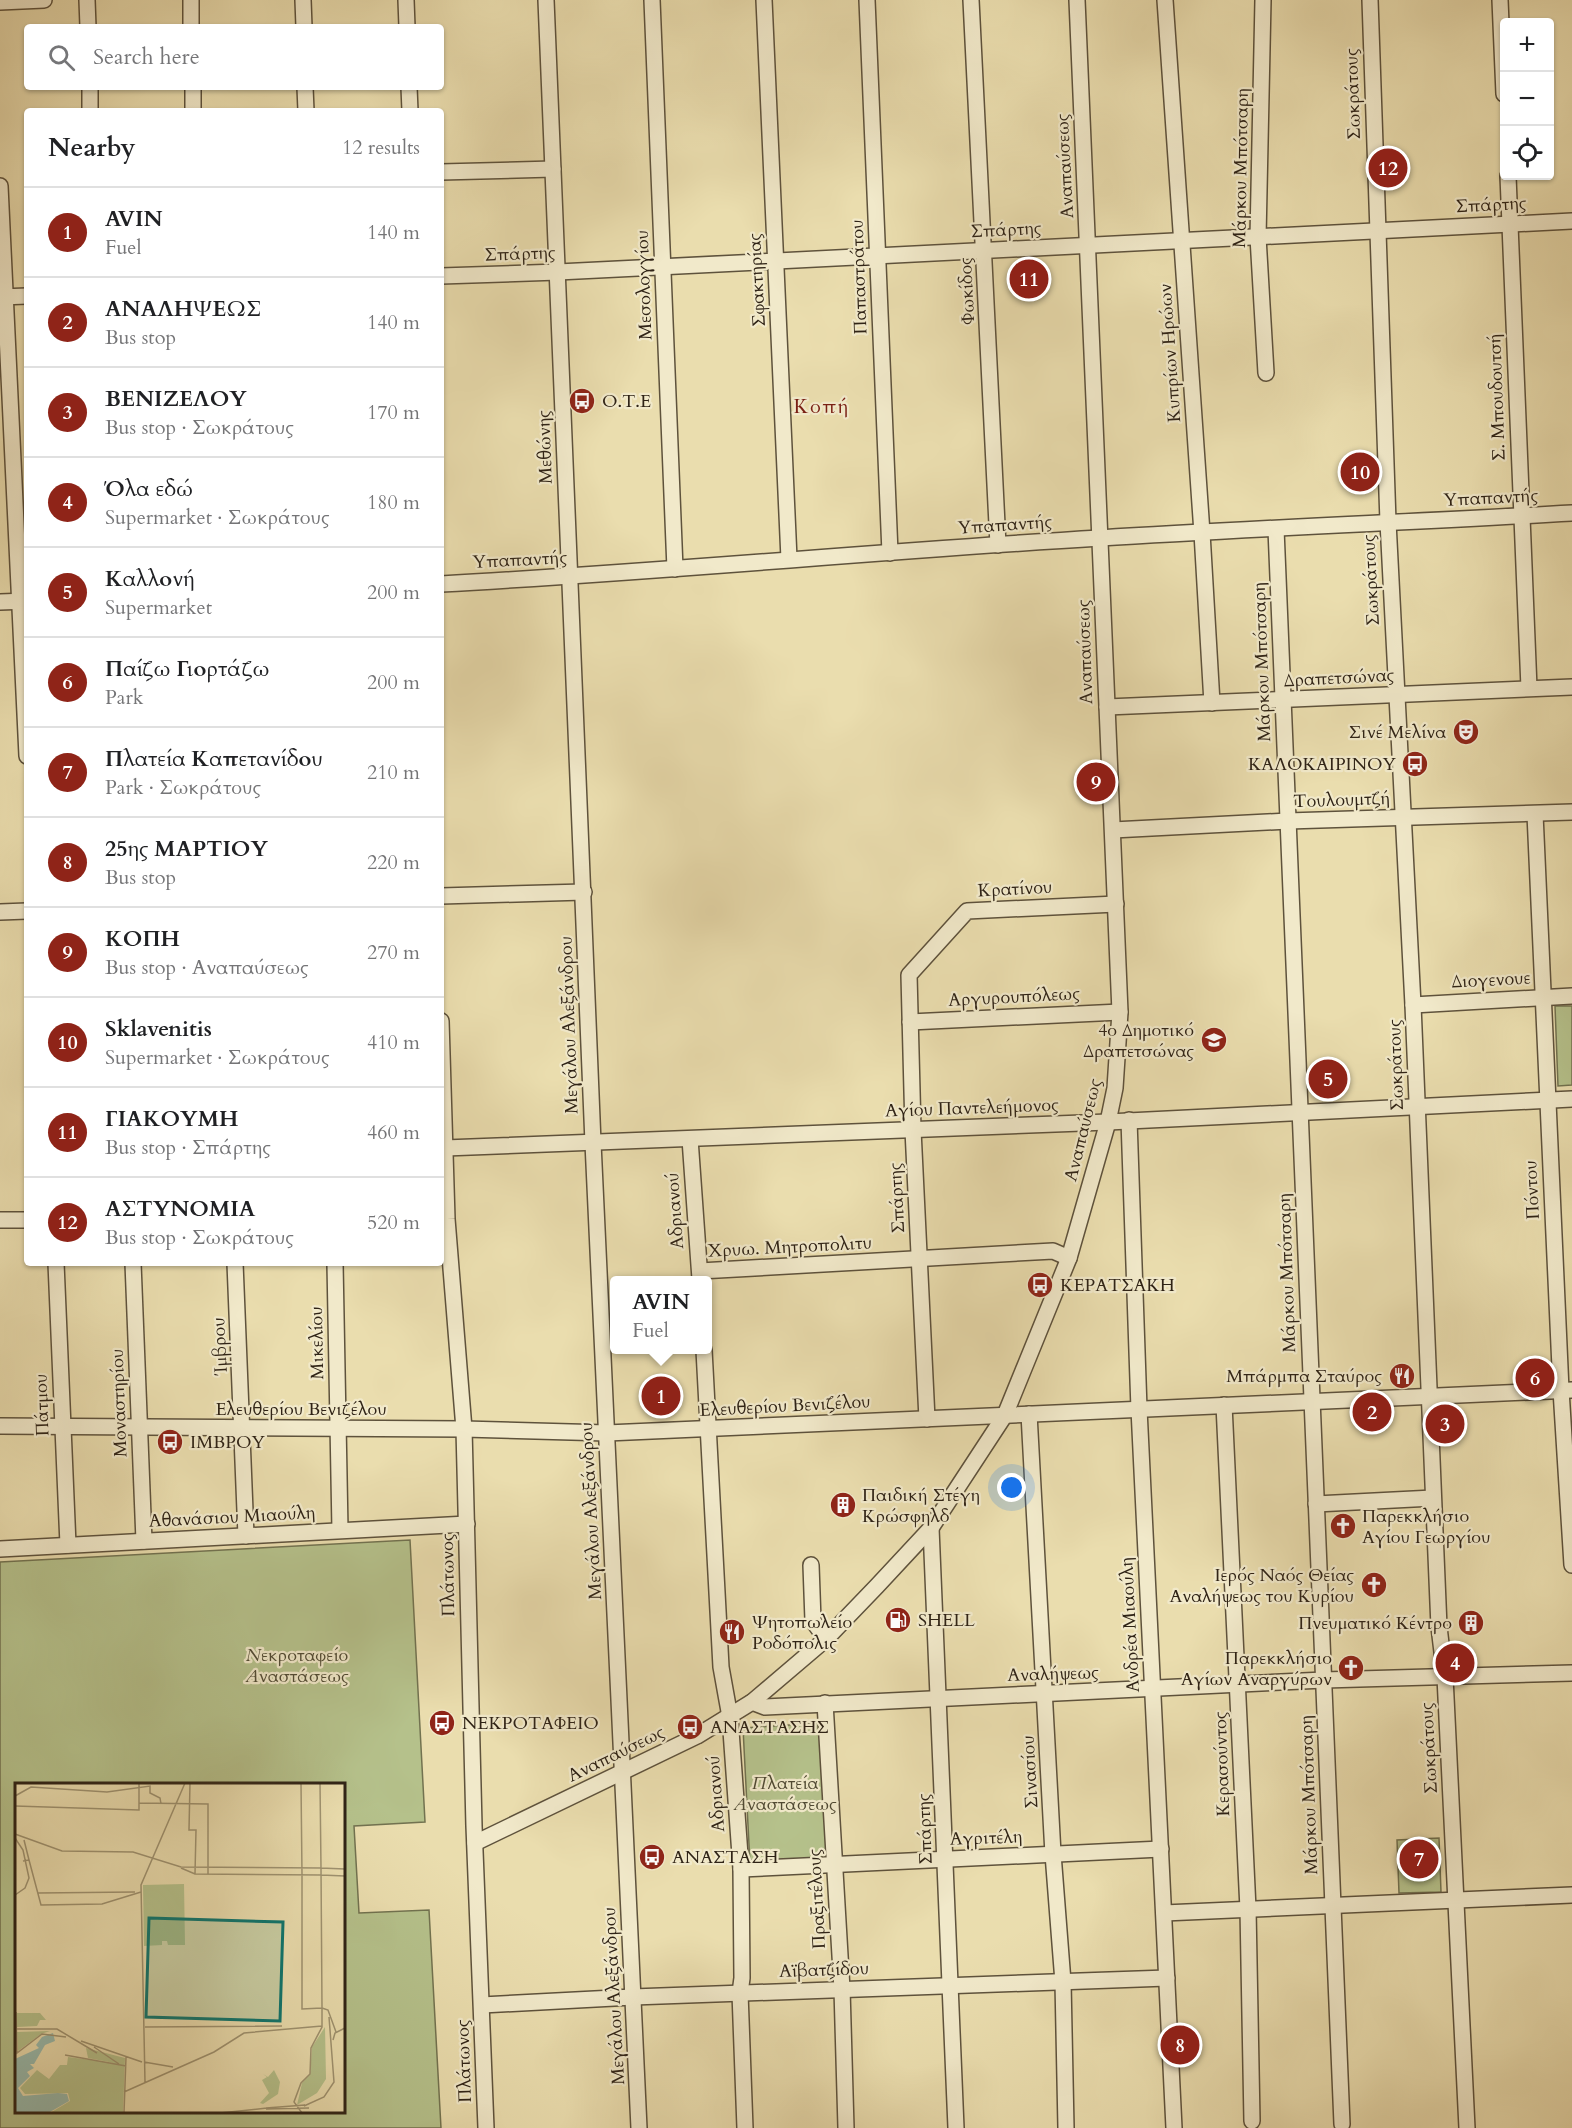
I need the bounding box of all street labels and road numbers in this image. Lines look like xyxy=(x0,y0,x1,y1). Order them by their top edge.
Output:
street label: Σωκράτους xyxy=(1339,47,1367,140)
street label: Μάρκου Μπότσαρη xyxy=(1227,88,1255,248)
street label: Αναπαύσεως xyxy=(1050,113,1080,219)
street label: Σπάρτης xyxy=(1455,191,1527,219)
street label: Σπάρτης xyxy=(970,216,1042,244)
street label: Παπαστράτου xyxy=(845,219,873,335)
street label: Μεσολογγίου xyxy=(630,230,658,340)
street label: Σφακτηρίας xyxy=(742,232,772,328)
street label: Σπάρτης xyxy=(484,240,556,268)
street label: Φωκίδος xyxy=(953,256,981,325)
street label: Κυπρίων Ηρώων xyxy=(1153,283,1187,423)
street label: Σ. Μπουδουτσή xyxy=(1482,333,1512,461)
street label: Μεθώνης xyxy=(531,409,559,484)
street label: Υπαπαντής xyxy=(1443,483,1539,513)
street label: Υπαπαντής xyxy=(957,509,1053,541)
street label: Σωκράτους xyxy=(1356,533,1386,626)
street label: Υπαπαντής xyxy=(472,545,568,575)
street label: Μάρκου Μπότσαρη xyxy=(1247,582,1277,742)
street label: Αναπαύσεως xyxy=(1071,599,1099,705)
street label: Δραπετσώνας xyxy=(1283,663,1395,693)
street label: Τουλουμτζή xyxy=(1293,786,1391,814)
street label: Κρατίνου xyxy=(977,875,1053,903)
street label: Μεγάλου Αλεξάνδρου xyxy=(553,936,585,1114)
street label: Διογενουε xyxy=(1451,965,1531,995)
street label: Αργυρουπόλεως xyxy=(948,981,1081,1013)
street label: Σωκράτους xyxy=(1382,1018,1410,1111)
street label: Αναπαύσεως xyxy=(1058,1076,1108,1184)
street label: Αγίου Παντελεήμονος xyxy=(885,1092,1060,1124)
street label: Πόντου xyxy=(1518,1160,1546,1220)
street label: Σπάρτης xyxy=(883,1162,911,1234)
street label: Αδριανού xyxy=(660,1172,690,1250)
street label: Μάρκου Μπότσαρη xyxy=(1272,1193,1302,1353)
street label: Χρυω. Μητροπολιτυ xyxy=(707,1230,873,1264)
street label: Μικελίου xyxy=(304,1306,330,1380)
street label: Ίμβρου xyxy=(206,1317,234,1376)
street label: Μοναστηρίου xyxy=(105,1348,133,1458)
street label: Πάτμου xyxy=(28,1373,56,1437)
street label: Ελευθερίου Βενιζέλου xyxy=(699,1389,871,1423)
street label: Ελευθερίου Βενιζέλου xyxy=(215,1397,387,1422)
street label: Μεγάλου Αλεξάνδρου xyxy=(574,1422,608,1600)
street label: Αθανάσιου Μιαούλη xyxy=(148,1500,316,1534)
street label: Πλάτωνος xyxy=(435,1533,461,1617)
street label: Ανδρέα Μιαούλη xyxy=(1114,1557,1146,1693)
street label: Αναλήψεως xyxy=(1007,1660,1099,1688)
street label: Σωκράτους xyxy=(1414,1701,1444,1794)
street label: Κερασούντος xyxy=(1208,1711,1236,1817)
street label: Μάρκου Μπότσαρη xyxy=(1294,1715,1324,1875)
street label: Αναπαύσεως xyxy=(563,1720,669,1788)
street label: Σινασίου xyxy=(1016,1735,1044,1809)
street label: Αδριανού xyxy=(701,1755,731,1833)
street label: Σπάρτης xyxy=(911,1793,939,1865)
street label: Αγριτέλη xyxy=(949,1824,1023,1852)
street label: Πραξιτέλους xyxy=(802,1848,832,1950)
street label: Μεγάλου Αλεξάνδρου xyxy=(597,1907,631,2085)
street label: Αϊβατζίδου xyxy=(779,1956,869,1984)
street label: Πλάτωνος xyxy=(450,2019,478,2103)

